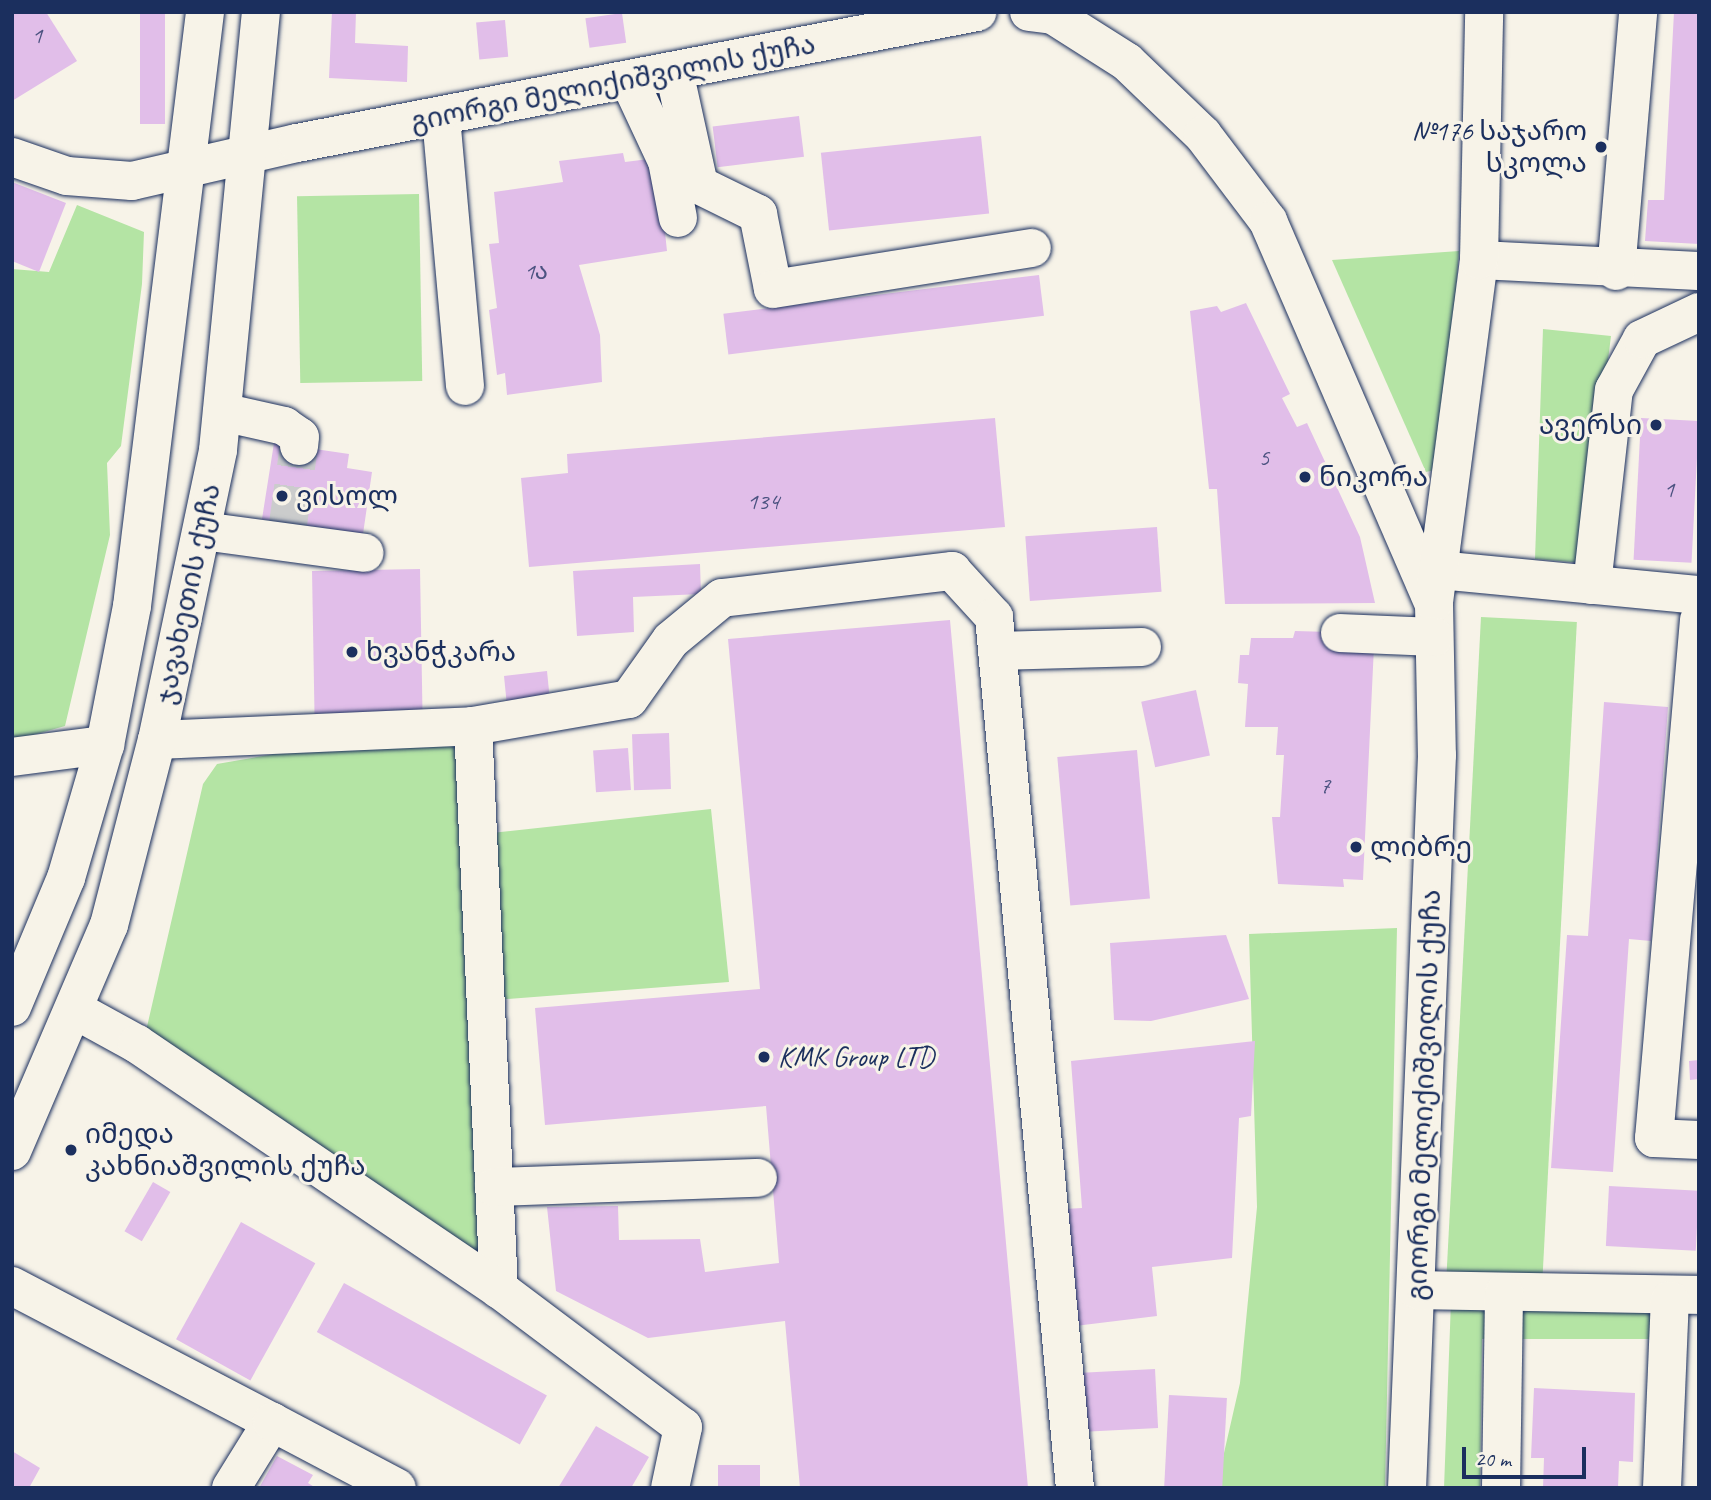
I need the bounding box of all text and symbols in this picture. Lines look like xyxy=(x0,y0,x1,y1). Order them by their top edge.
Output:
house number: 1 xyxy=(32,22,42,50)
street label: გიორგი მელიქიშვილის ქუჩა xyxy=(408,27,818,139)
place label: №176 საჯარო სკოლა xyxy=(1412,114,1587,180)
marker: №176 საჯარო სკოლა xyxy=(1593,139,1609,155)
house number: 1ა xyxy=(524,258,548,286)
place label: ავერსი xyxy=(1539,408,1642,442)
marker: ავერსი xyxy=(1648,417,1664,433)
house number: 5 xyxy=(1259,444,1269,472)
place label: ნიკორა xyxy=(1319,460,1428,494)
marker: ნიკორა xyxy=(1297,469,1313,485)
house number: 1 xyxy=(1664,476,1674,504)
place label: ვისოლ xyxy=(296,479,398,513)
street label: ჯავახეთის ქუჩა xyxy=(148,481,228,707)
marker: ვისოლ xyxy=(274,488,290,504)
house number: 134 xyxy=(747,488,779,516)
place label: ხვანჭკარა xyxy=(366,635,516,669)
marker: ხვანჭკარა xyxy=(344,644,360,660)
house number: 7 xyxy=(1320,772,1330,800)
place label: ლიბრე xyxy=(1370,830,1472,864)
marker: ლიბრე xyxy=(1348,839,1364,855)
street label: გიორგი მელიქიშვილის ქუჩა xyxy=(1400,889,1448,1301)
place label: KMK Group LTD xyxy=(778,1040,934,1074)
marker: KMK Group LTD xyxy=(756,1049,772,1065)
place label: იმედა კახნიაშვილის ქუჩა xyxy=(85,1117,366,1183)
marker: იმედა კახნიაშვილის ქუჩა xyxy=(63,1142,79,1158)
scale bar xyxy=(1466,1434,1590,1478)
text: 20 m xyxy=(1475,1446,1511,1472)

